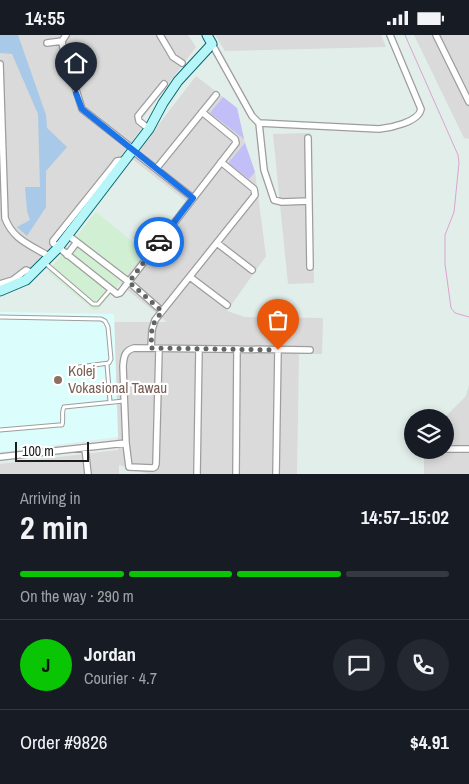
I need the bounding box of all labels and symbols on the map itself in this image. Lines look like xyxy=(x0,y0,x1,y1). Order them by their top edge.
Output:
pin xyxy=(55,42,97,93)
courier xyxy=(134,217,184,267)
pin xyxy=(257,299,299,350)
place label: Kolej Vokasional Tawau xyxy=(68,360,167,398)
marker: Kolej Vokasional Tawau xyxy=(52,374,64,386)
scale bar xyxy=(15,439,89,462)

